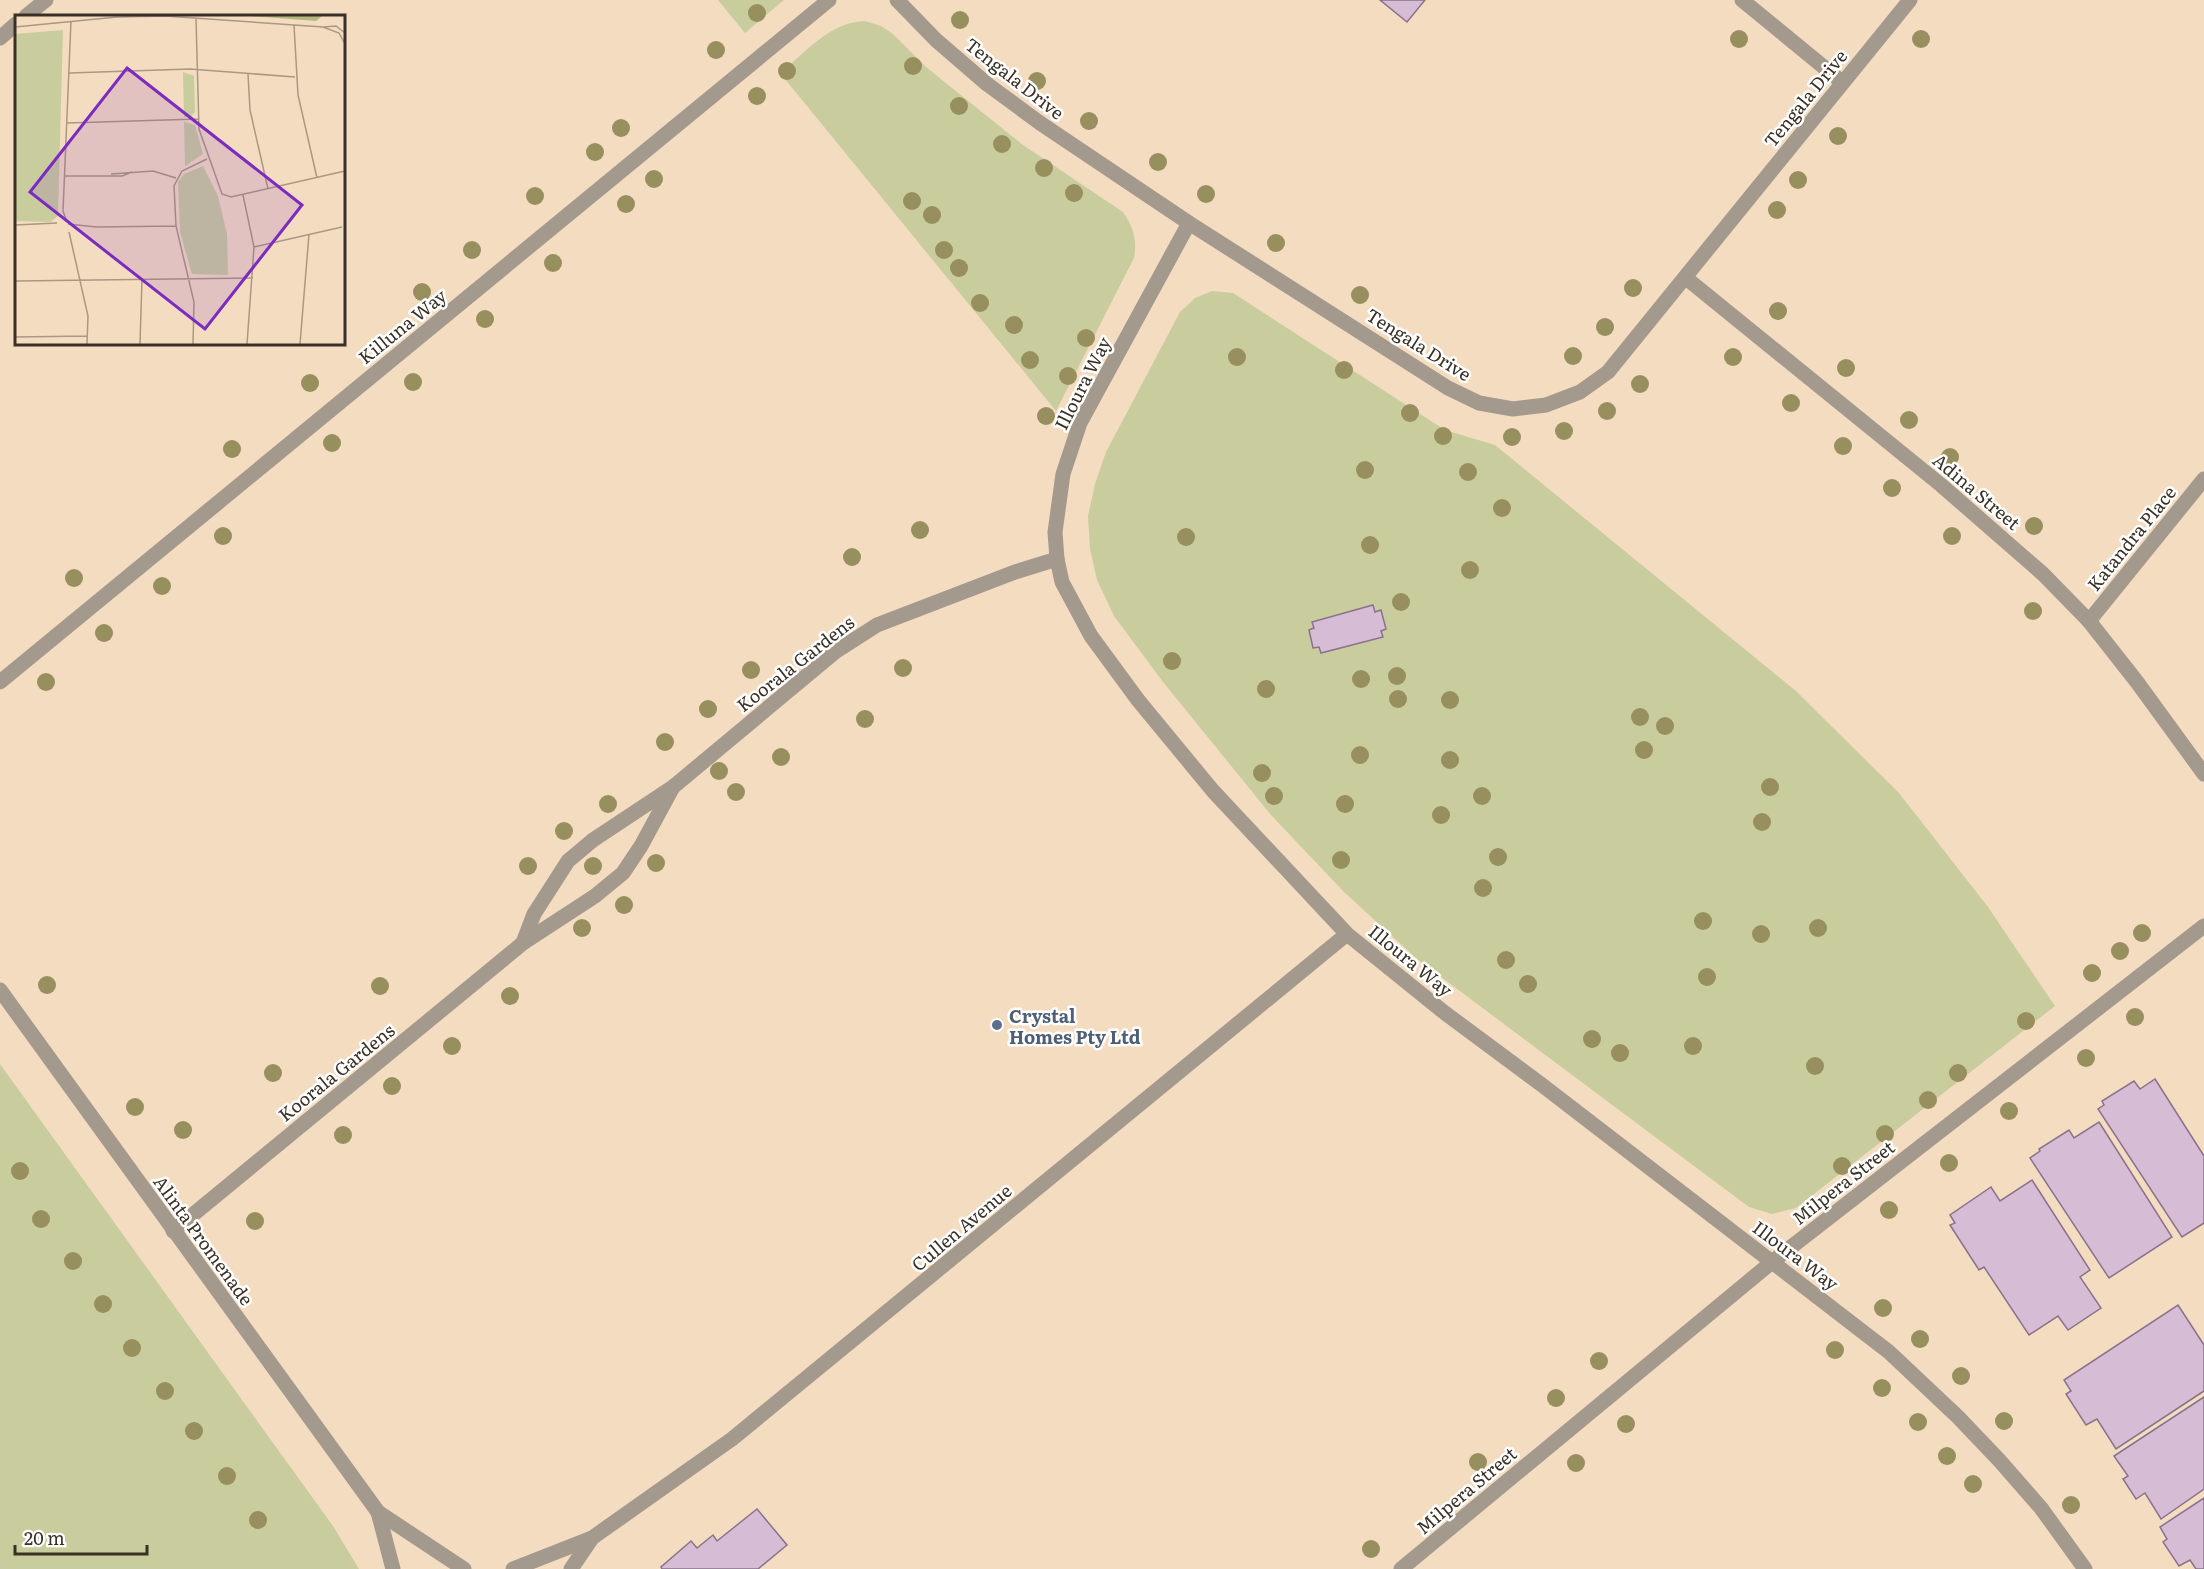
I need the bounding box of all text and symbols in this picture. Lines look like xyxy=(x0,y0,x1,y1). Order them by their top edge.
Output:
inset map xyxy=(15,15,345,345)
street label: Tengala Drive xyxy=(960,31,1070,125)
street label: Tengala Drive xyxy=(1757,43,1853,153)
street label: Killuna Way xyxy=(352,282,452,370)
street label: Tengala Drive xyxy=(1361,301,1477,387)
street label: Illoura Way xyxy=(1047,331,1117,434)
street label: Adina Street xyxy=(1927,446,2027,536)
street label: Katandra Place xyxy=(2080,480,2182,596)
street label: Koorala Gardens xyxy=(730,608,860,718)
street label: Illoura Way xyxy=(1363,918,1459,1003)
place label: Crystal Homes Pty Ltd xyxy=(1009,1002,1141,1050)
street label: Koorala Gardens xyxy=(272,1017,400,1127)
marker: Crystal Homes Pty Ltd xyxy=(990,1018,1004,1032)
street label: Milpera Street xyxy=(1786,1133,1901,1231)
street label: Alinta Promenade xyxy=(148,1169,260,1311)
street label: Cullen Avenue xyxy=(905,1177,1017,1277)
street label: Illoura Way xyxy=(1747,1214,1845,1297)
street label: Milpera Street xyxy=(1410,1440,1522,1540)
scale bar xyxy=(15,1518,147,1556)
text: 20 m xyxy=(24,1524,65,1551)

